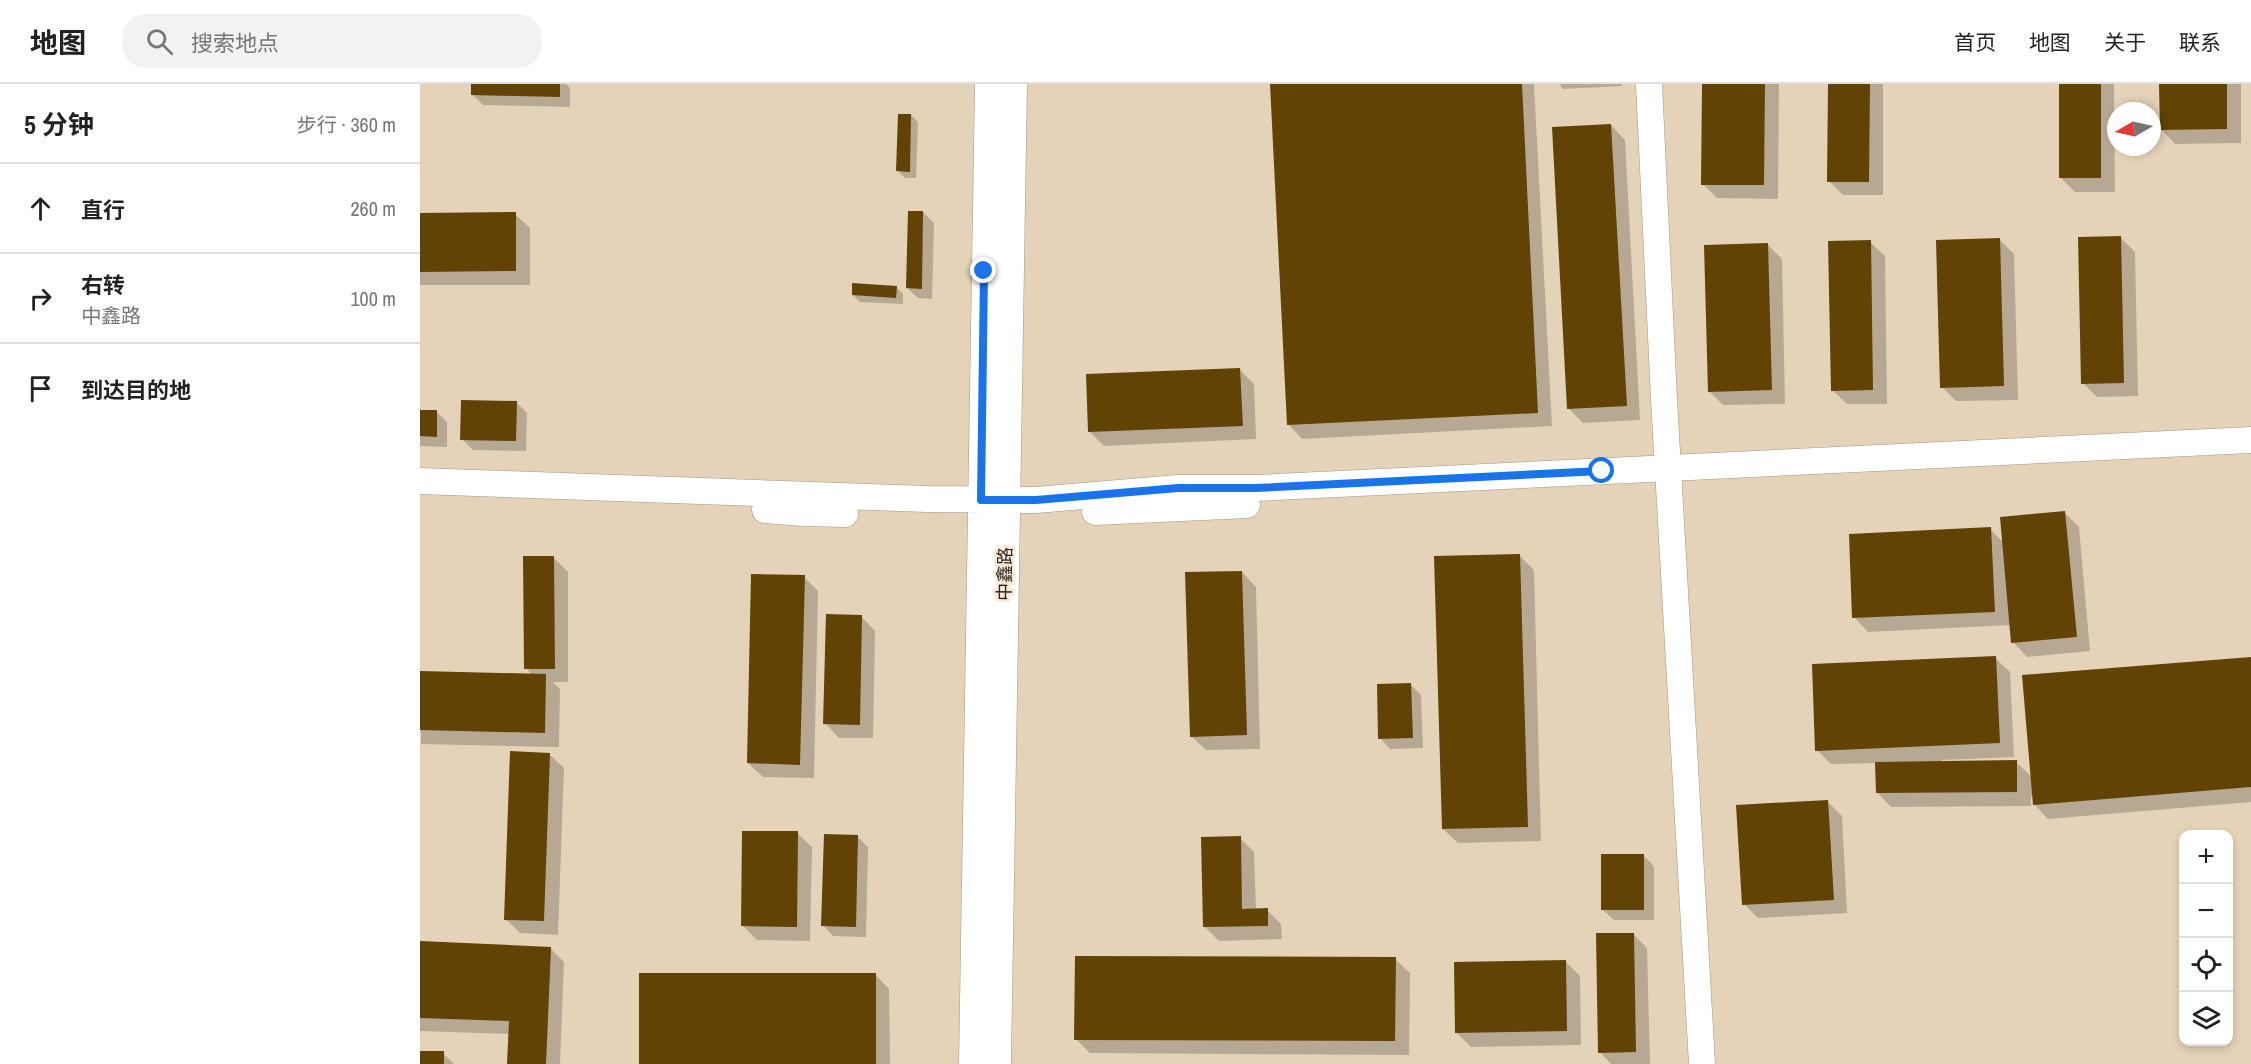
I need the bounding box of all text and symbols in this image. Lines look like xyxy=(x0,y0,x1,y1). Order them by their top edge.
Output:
search box xyxy=(122,14,542,68)
text: 地图 xyxy=(30,24,86,62)
icon: search xyxy=(143,25,176,58)
text: 搜索地点 xyxy=(191,28,279,58)
text: 首页 xyxy=(1954,28,1996,57)
text: 地图 xyxy=(2029,28,2071,57)
text: 关于 xyxy=(2104,28,2146,57)
text: 联系 xyxy=(2179,28,2221,57)
north arrow xyxy=(2107,102,2161,156)
text: 5 分钟 xyxy=(24,107,94,142)
text: 步行 · 360 m xyxy=(297,111,396,138)
icon: ahead xyxy=(24,192,57,225)
text: 直行 xyxy=(81,195,125,225)
text: 260 m xyxy=(350,195,396,222)
route end xyxy=(970,257,996,283)
text: 右转 xyxy=(81,270,125,300)
icon: right xyxy=(24,282,57,315)
text: 100 m xyxy=(350,285,396,312)
text: 中鑫路 xyxy=(81,302,141,329)
icon: arrive xyxy=(24,372,57,405)
text: 到达目的地 xyxy=(81,375,191,405)
route start xyxy=(1588,457,1614,483)
street label: 中鑫路 xyxy=(992,547,1017,601)
map controls xyxy=(2179,830,2233,1046)
button: + xyxy=(2179,830,2233,884)
button: − xyxy=(2179,884,2233,938)
button: locate xyxy=(2179,938,2233,992)
button: layers xyxy=(2179,992,2233,1046)

